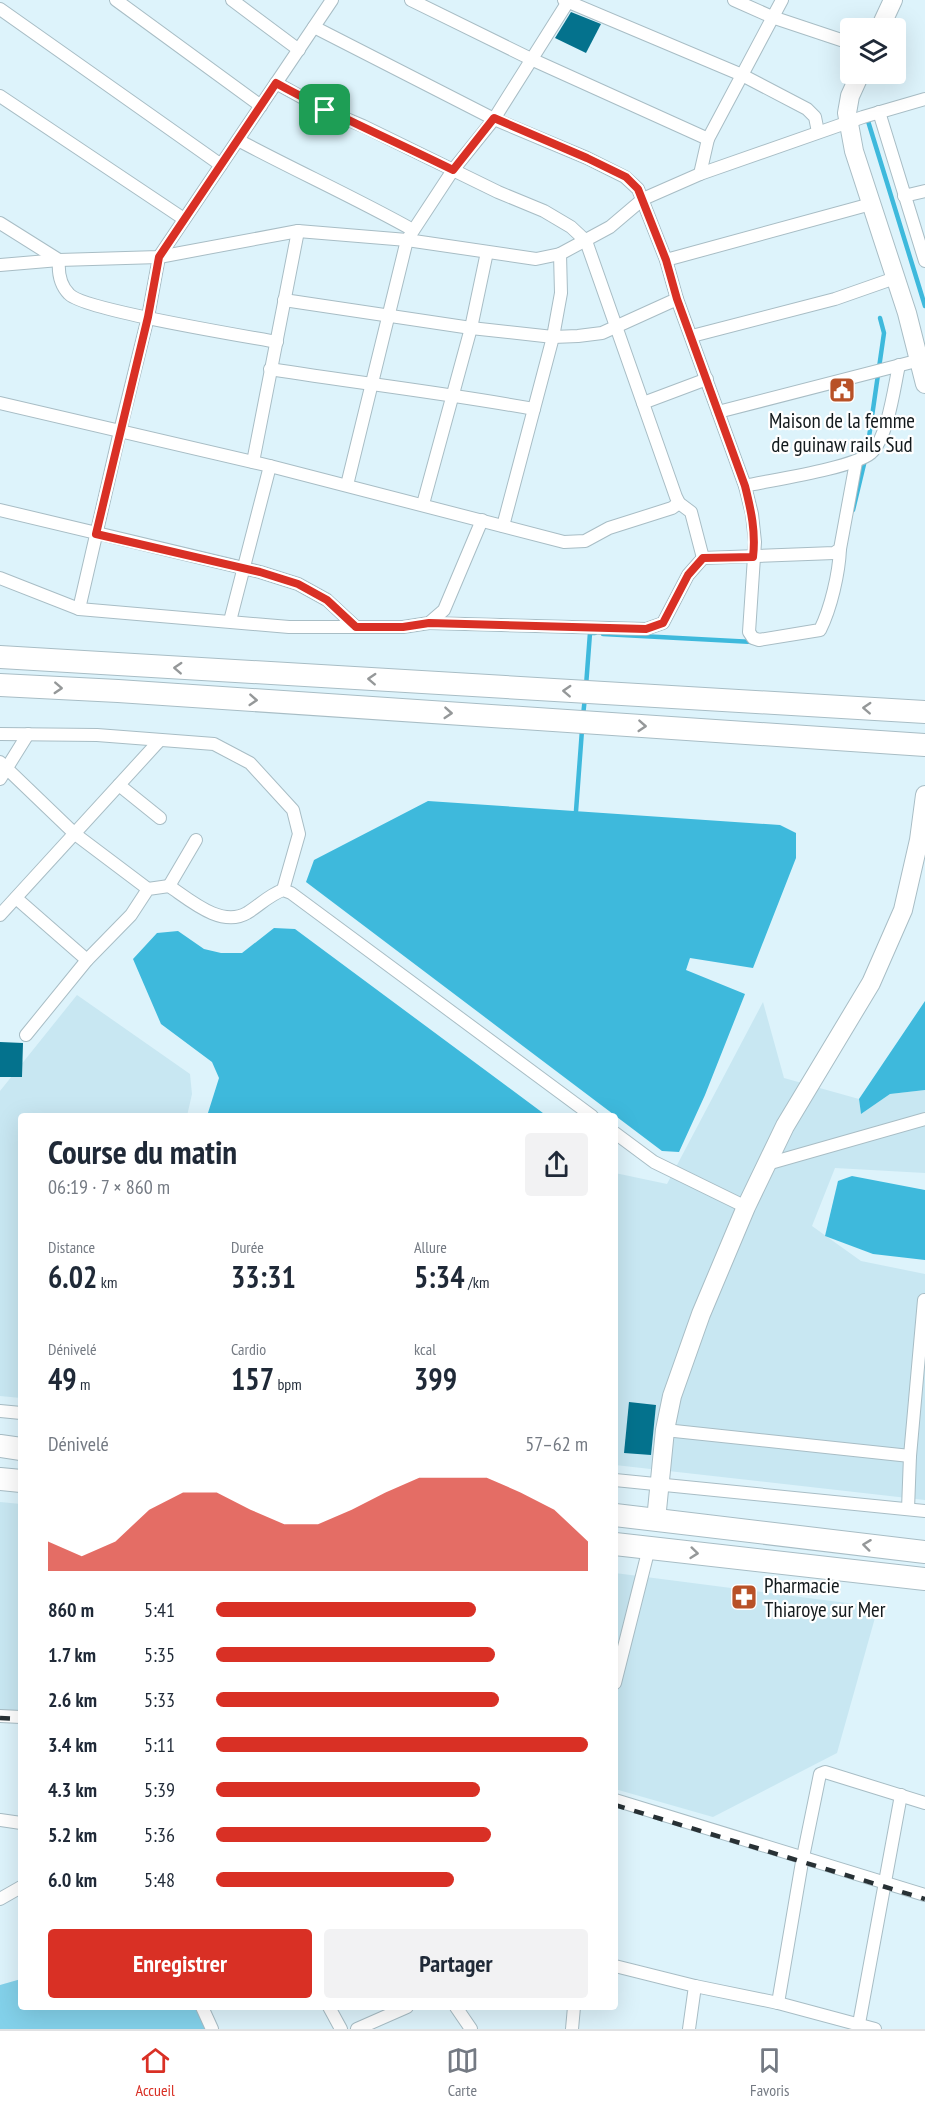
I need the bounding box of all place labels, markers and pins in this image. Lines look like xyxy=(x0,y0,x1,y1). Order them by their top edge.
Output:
pin xyxy=(299,84,350,135)
public building icon: Maison de la femme de guinaw rails Sud xyxy=(827,375,857,405)
place label: Maison de la femme de guinaw rails Sud xyxy=(769,407,915,458)
place label: Pharmacie Thiaroye sur Mer xyxy=(764,1572,886,1623)
pharmacy icon: Pharmacie Thiaroye sur Mer xyxy=(729,1582,759,1612)

